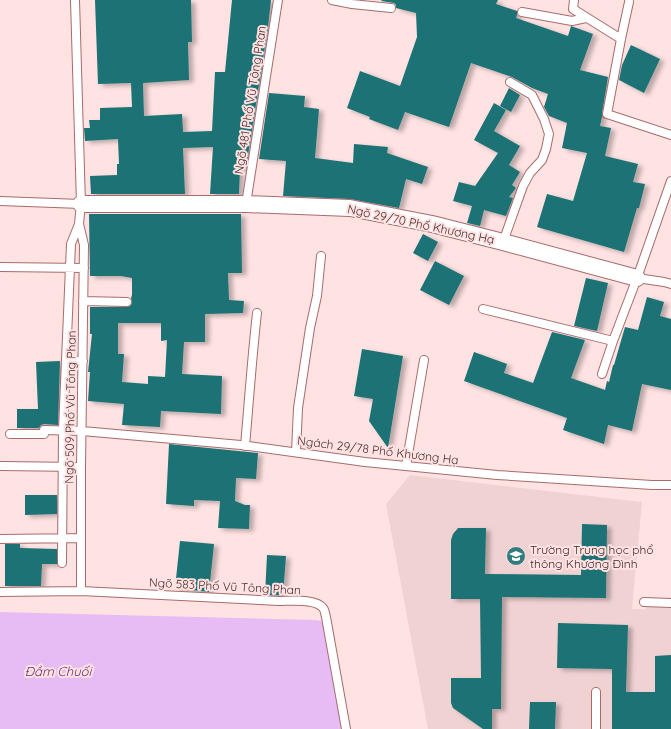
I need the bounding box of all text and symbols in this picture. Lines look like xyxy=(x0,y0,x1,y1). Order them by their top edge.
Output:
street label: Ngõ 481 Phố Vũ Tông Phan xyxy=(231,25,269,175)
street label: Ngõ 29/70 Phố Khương Hạ xyxy=(346,201,496,247)
street label: Ngõ 509 Phố Vũ Tông Phan xyxy=(61,330,79,484)
street label: Ngách 29/78 Phố Khương Hạ xyxy=(297,433,459,467)
place label: Trường Trung học phổ thông Khương Đình xyxy=(530,542,654,571)
school or university icon: Trường Trung học phổ thông Khương Đình xyxy=(505,545,527,567)
street label: Ngõ 583 Phố Vũ Tông Phan xyxy=(149,575,301,597)
water label: Đầm Chuối xyxy=(25,663,93,679)

